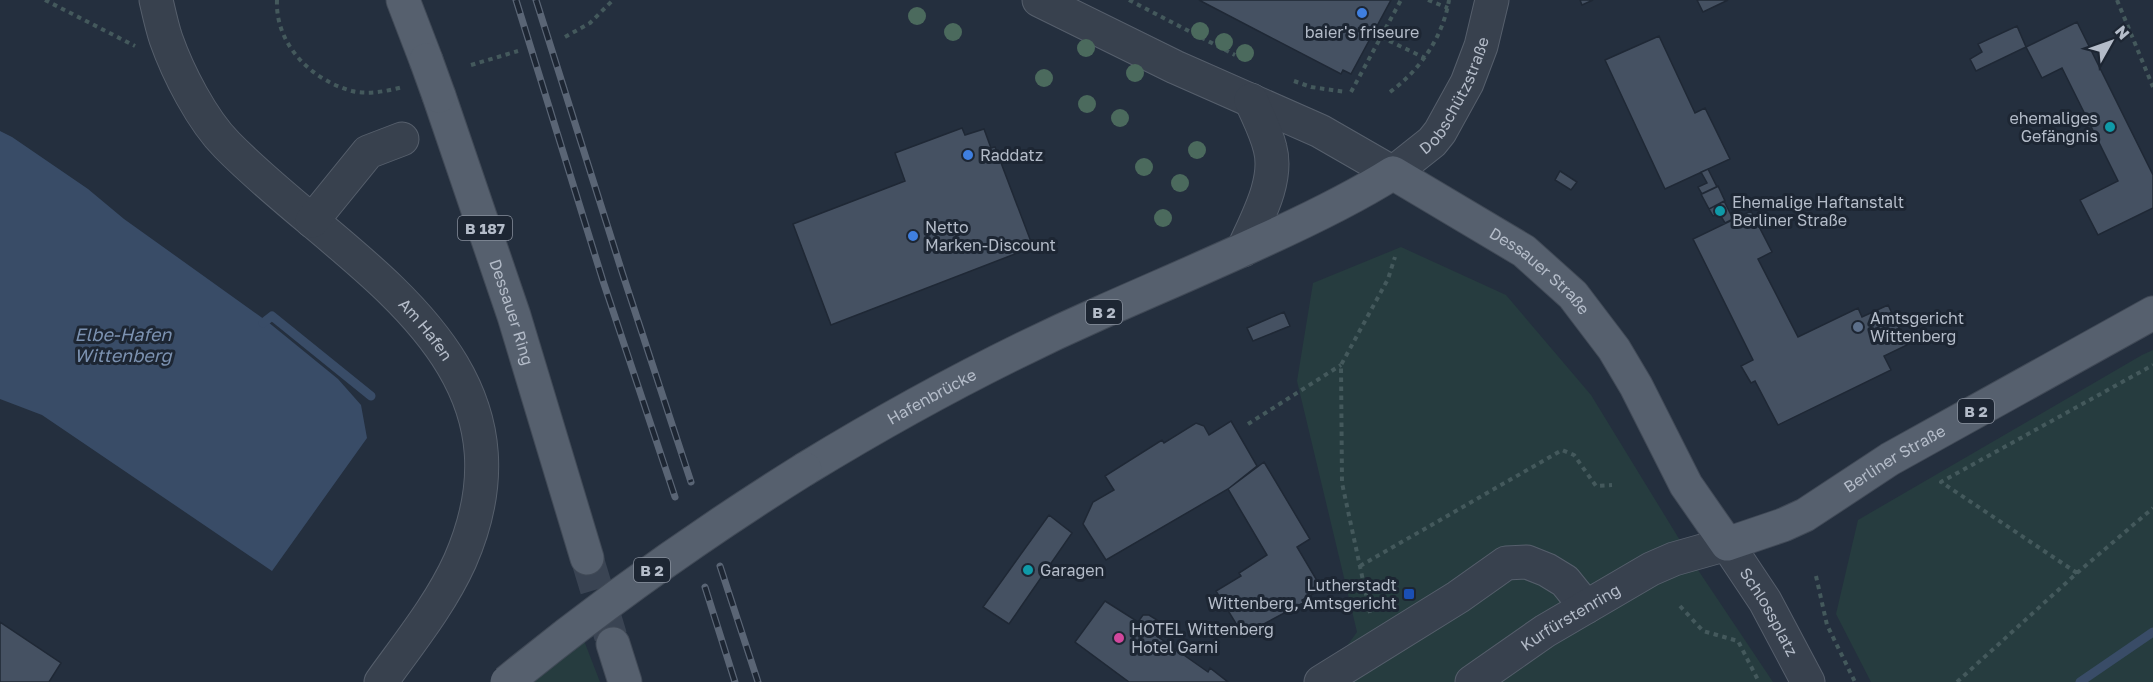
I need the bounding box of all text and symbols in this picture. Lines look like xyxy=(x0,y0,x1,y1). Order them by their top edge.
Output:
marker: baier's friseure xyxy=(1355,6,1369,20)
north arrow xyxy=(2081,12,2141,72)
text: N xyxy=(2111,21,2134,43)
place label: baier's friseure xyxy=(1305,22,1419,42)
street label: Dobschützstraße xyxy=(1415,35,1493,158)
place label: ehemaliges Gefängnis xyxy=(2009,108,2098,146)
marker: ehemaliges Gefängnis xyxy=(2103,120,2117,134)
place label: Raddatz xyxy=(980,145,1043,165)
marker: Raddatz xyxy=(961,148,975,162)
place label: Ehemalige Haftanstalt Berliner Straße xyxy=(1732,192,1904,230)
marker: Ehemalige Haftanstalt Berliner Straße xyxy=(1713,204,1727,218)
road number: B 187 xyxy=(458,216,512,240)
place label: Netto Marken-Discount xyxy=(925,217,1056,255)
street label: Dessauer Straße xyxy=(1486,223,1594,318)
marker: Netto Marken-Discount xyxy=(906,229,920,243)
street label: Dessauer Ring xyxy=(485,256,538,368)
street label: Am Hafen xyxy=(395,294,457,364)
road number: B 2 xyxy=(1086,300,1122,324)
place label: Amtsgericht Wittenberg xyxy=(1870,308,1964,346)
marker: Amtsgericht Wittenberg xyxy=(1851,320,1865,334)
water label: Elbe-Hafen Wittenberg xyxy=(74,323,174,366)
street label: Hafenbrücke xyxy=(883,364,980,429)
road number: B 2 xyxy=(1958,399,1994,423)
street label: Berliner Straße xyxy=(1840,420,1949,497)
road number: B 2 xyxy=(634,558,670,582)
place label: Garagen xyxy=(1040,560,1104,580)
marker: Garagen xyxy=(1021,563,1035,577)
street label: Schlossplatz xyxy=(1736,564,1802,660)
place label: Lutherstadt Wittenberg, Amtsgericht xyxy=(1208,575,1397,613)
street label: Kurfürstenring xyxy=(1517,579,1624,655)
marker: Lutherstadt Wittenberg, Amtsgericht xyxy=(1402,587,1416,601)
place label: HOTEL Wittenberg Hotel Garni xyxy=(1131,619,1274,657)
marker: HOTEL Wittenberg Hotel Garni xyxy=(1112,631,1126,645)

